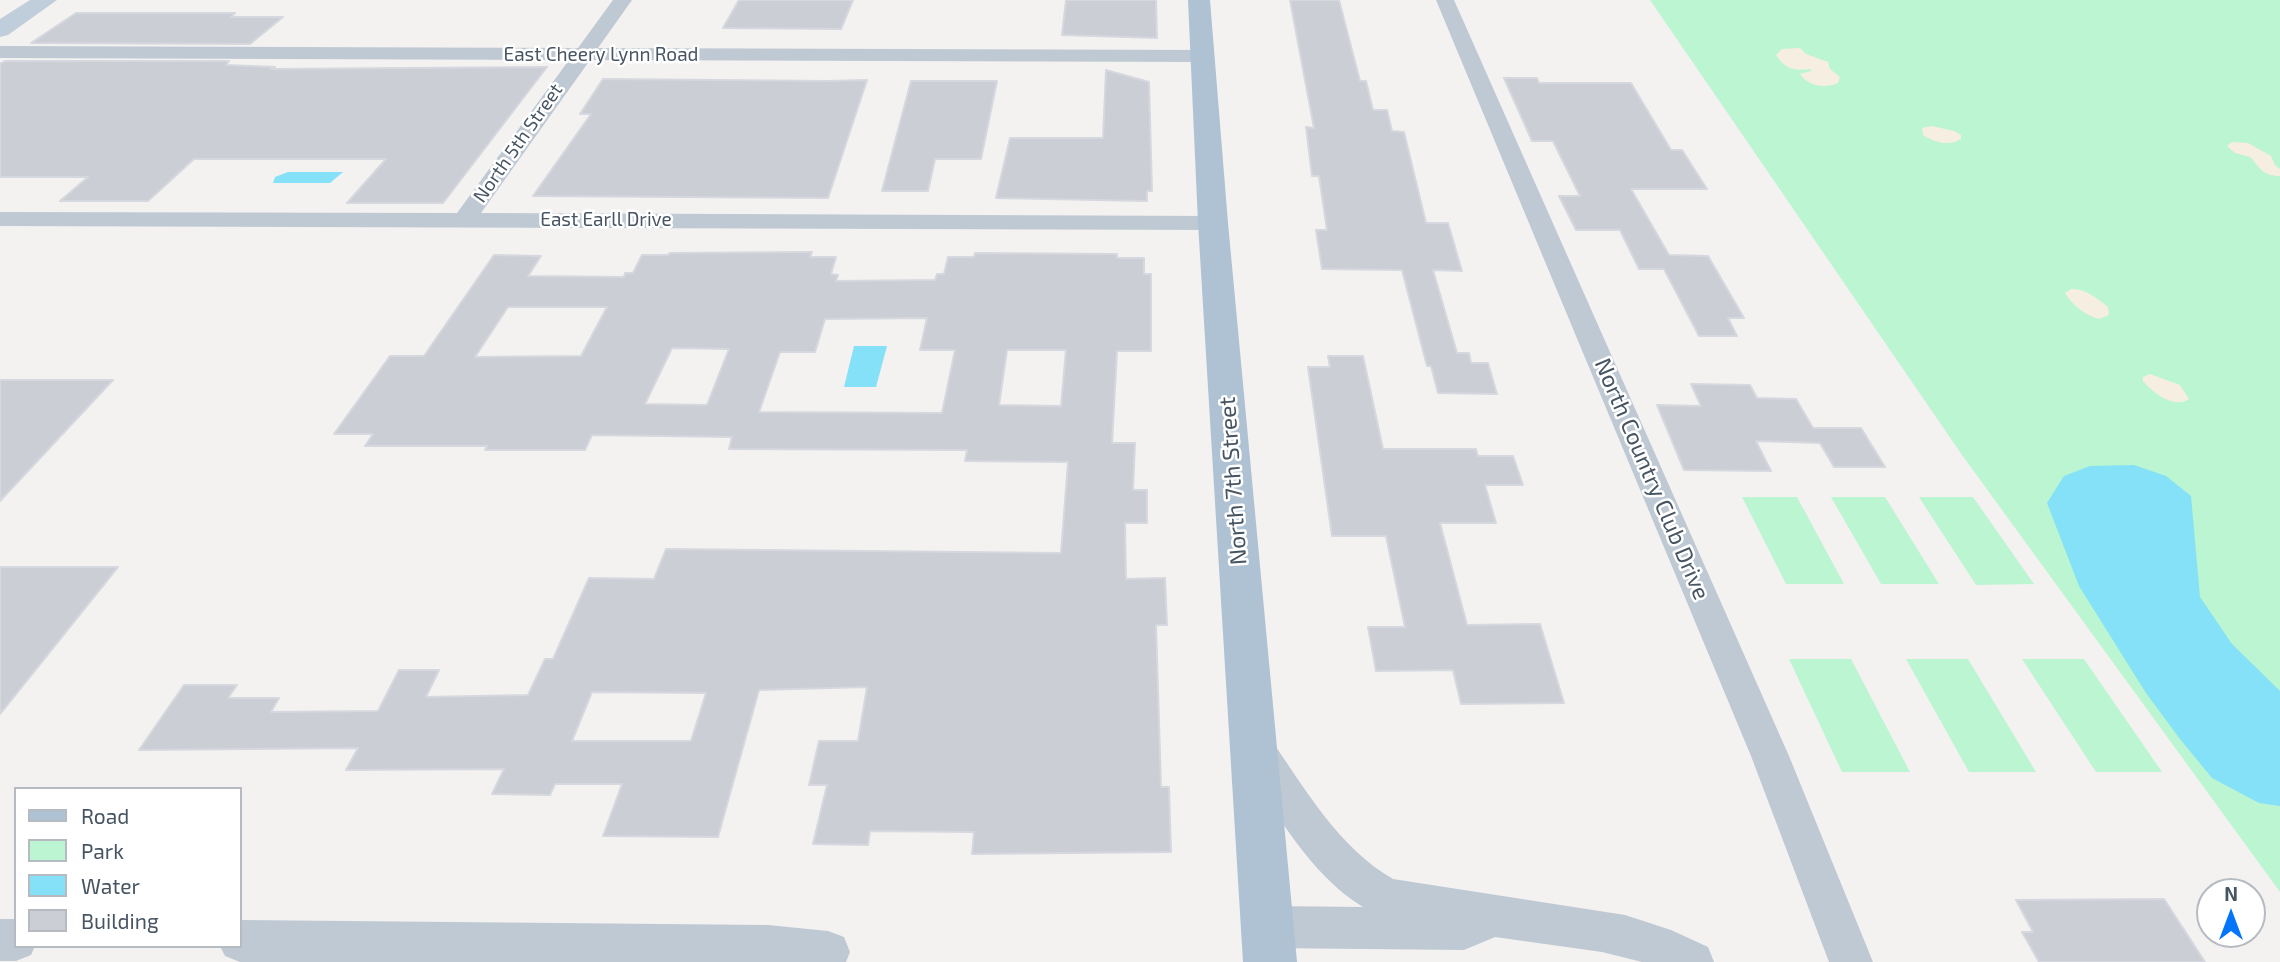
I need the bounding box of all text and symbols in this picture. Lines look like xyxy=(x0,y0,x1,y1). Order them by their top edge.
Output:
street label: East Cheery Lynn Road xyxy=(504,44,698,66)
street label: North 5th Street xyxy=(469,79,567,207)
street label: East Earll Drive xyxy=(540,209,672,231)
street label: North Country Club Drive xyxy=(1589,354,1715,604)
street label: North 7th Street xyxy=(1213,396,1253,566)
legend xyxy=(14,787,242,948)
text: Road xyxy=(81,803,129,828)
text: Park xyxy=(81,838,124,863)
text: Water xyxy=(81,873,140,898)
north arrow xyxy=(2196,878,2266,948)
text: N xyxy=(2224,882,2238,905)
text: Building xyxy=(81,908,159,933)

